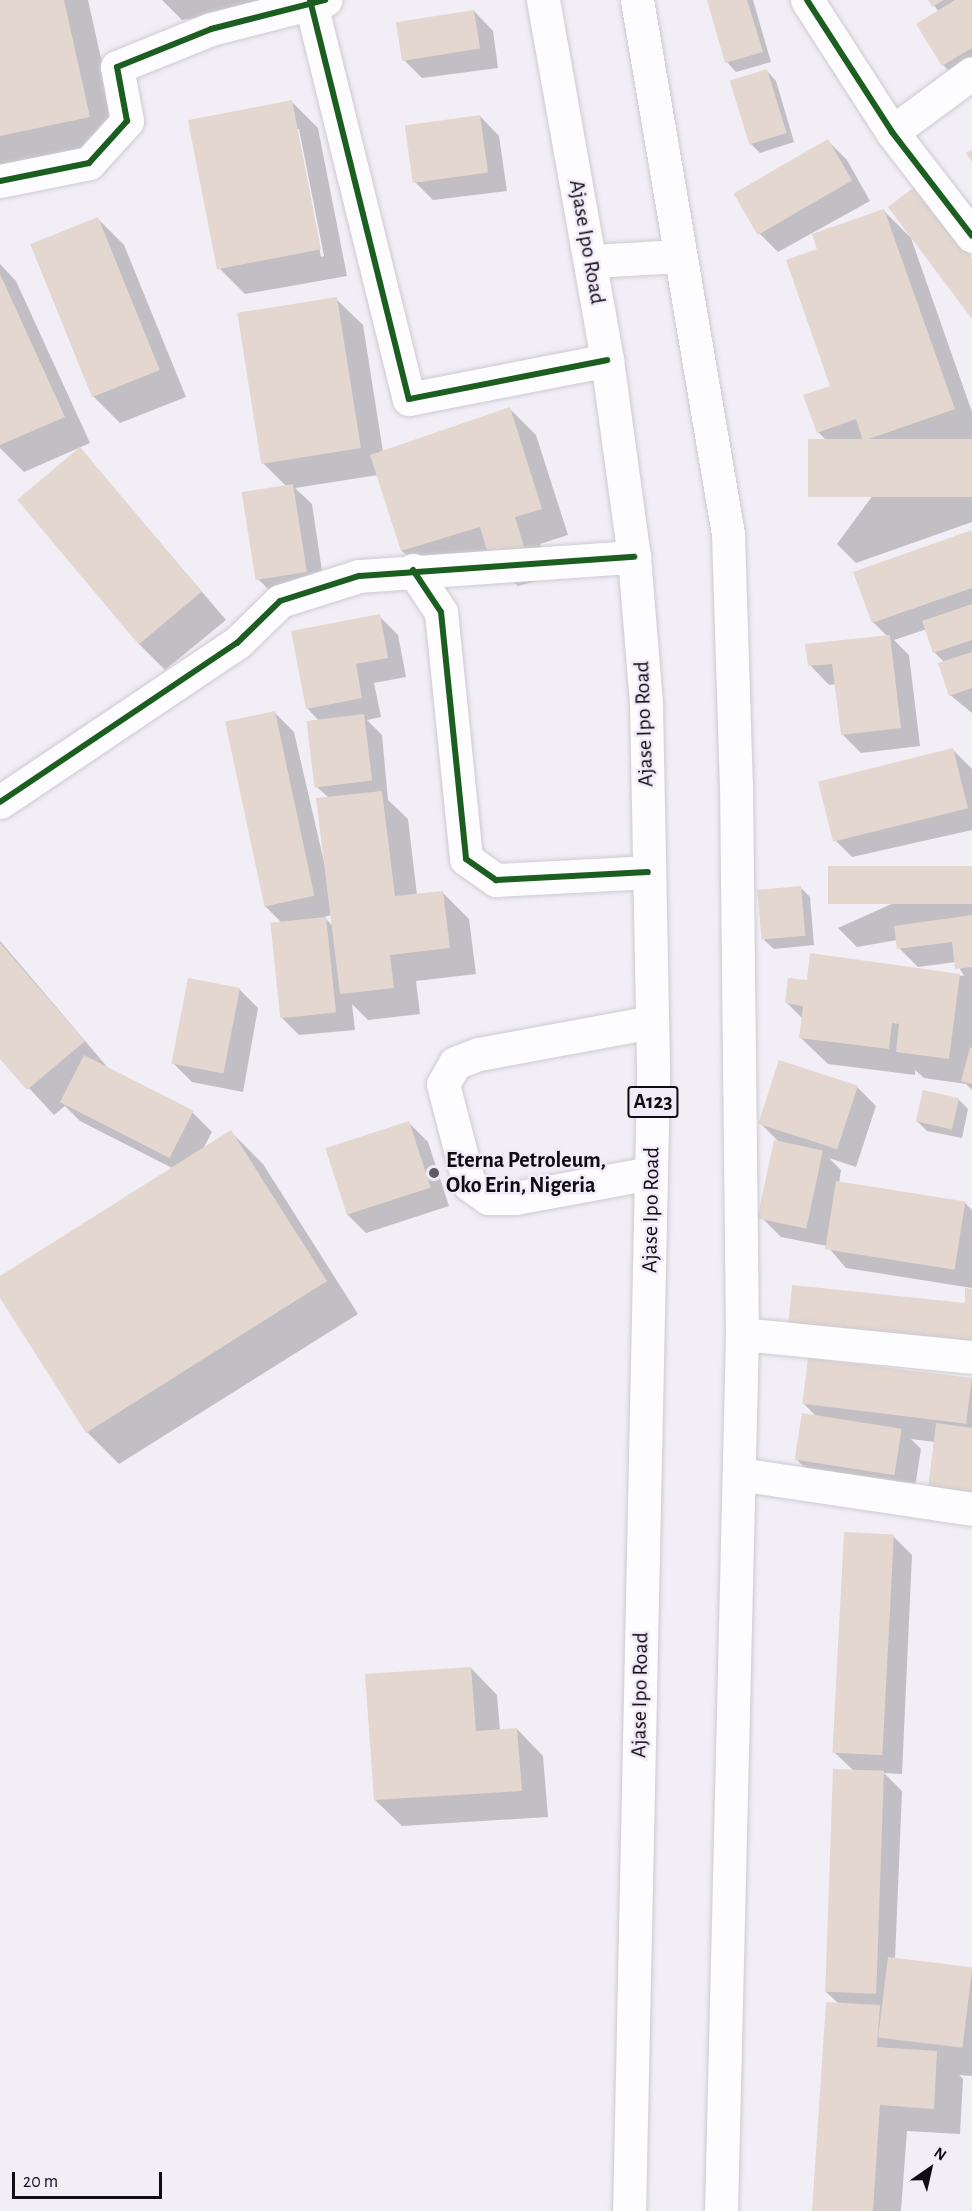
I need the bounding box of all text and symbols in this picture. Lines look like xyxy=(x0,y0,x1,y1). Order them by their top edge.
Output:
street label: Ajase Ipo Road xyxy=(563,178,611,306)
street label: Ajase Ipo Road xyxy=(629,661,659,787)
road number: A123 xyxy=(626,1084,680,1120)
place label: Eterna Petroleum, Oko Erin, Nigeria xyxy=(446,1147,606,1198)
street label: Ajase Ipo Road xyxy=(637,1147,665,1273)
marker: Eterna Petroleum, Oko Erin, Nigeria xyxy=(427,1166,441,1180)
street label: Ajase Ipo Road xyxy=(626,1632,654,1758)
north arrow xyxy=(900,2139,960,2199)
text: N xyxy=(931,2144,949,2164)
scale bar xyxy=(15,2160,165,2198)
text: 20 m xyxy=(23,2173,58,2191)

